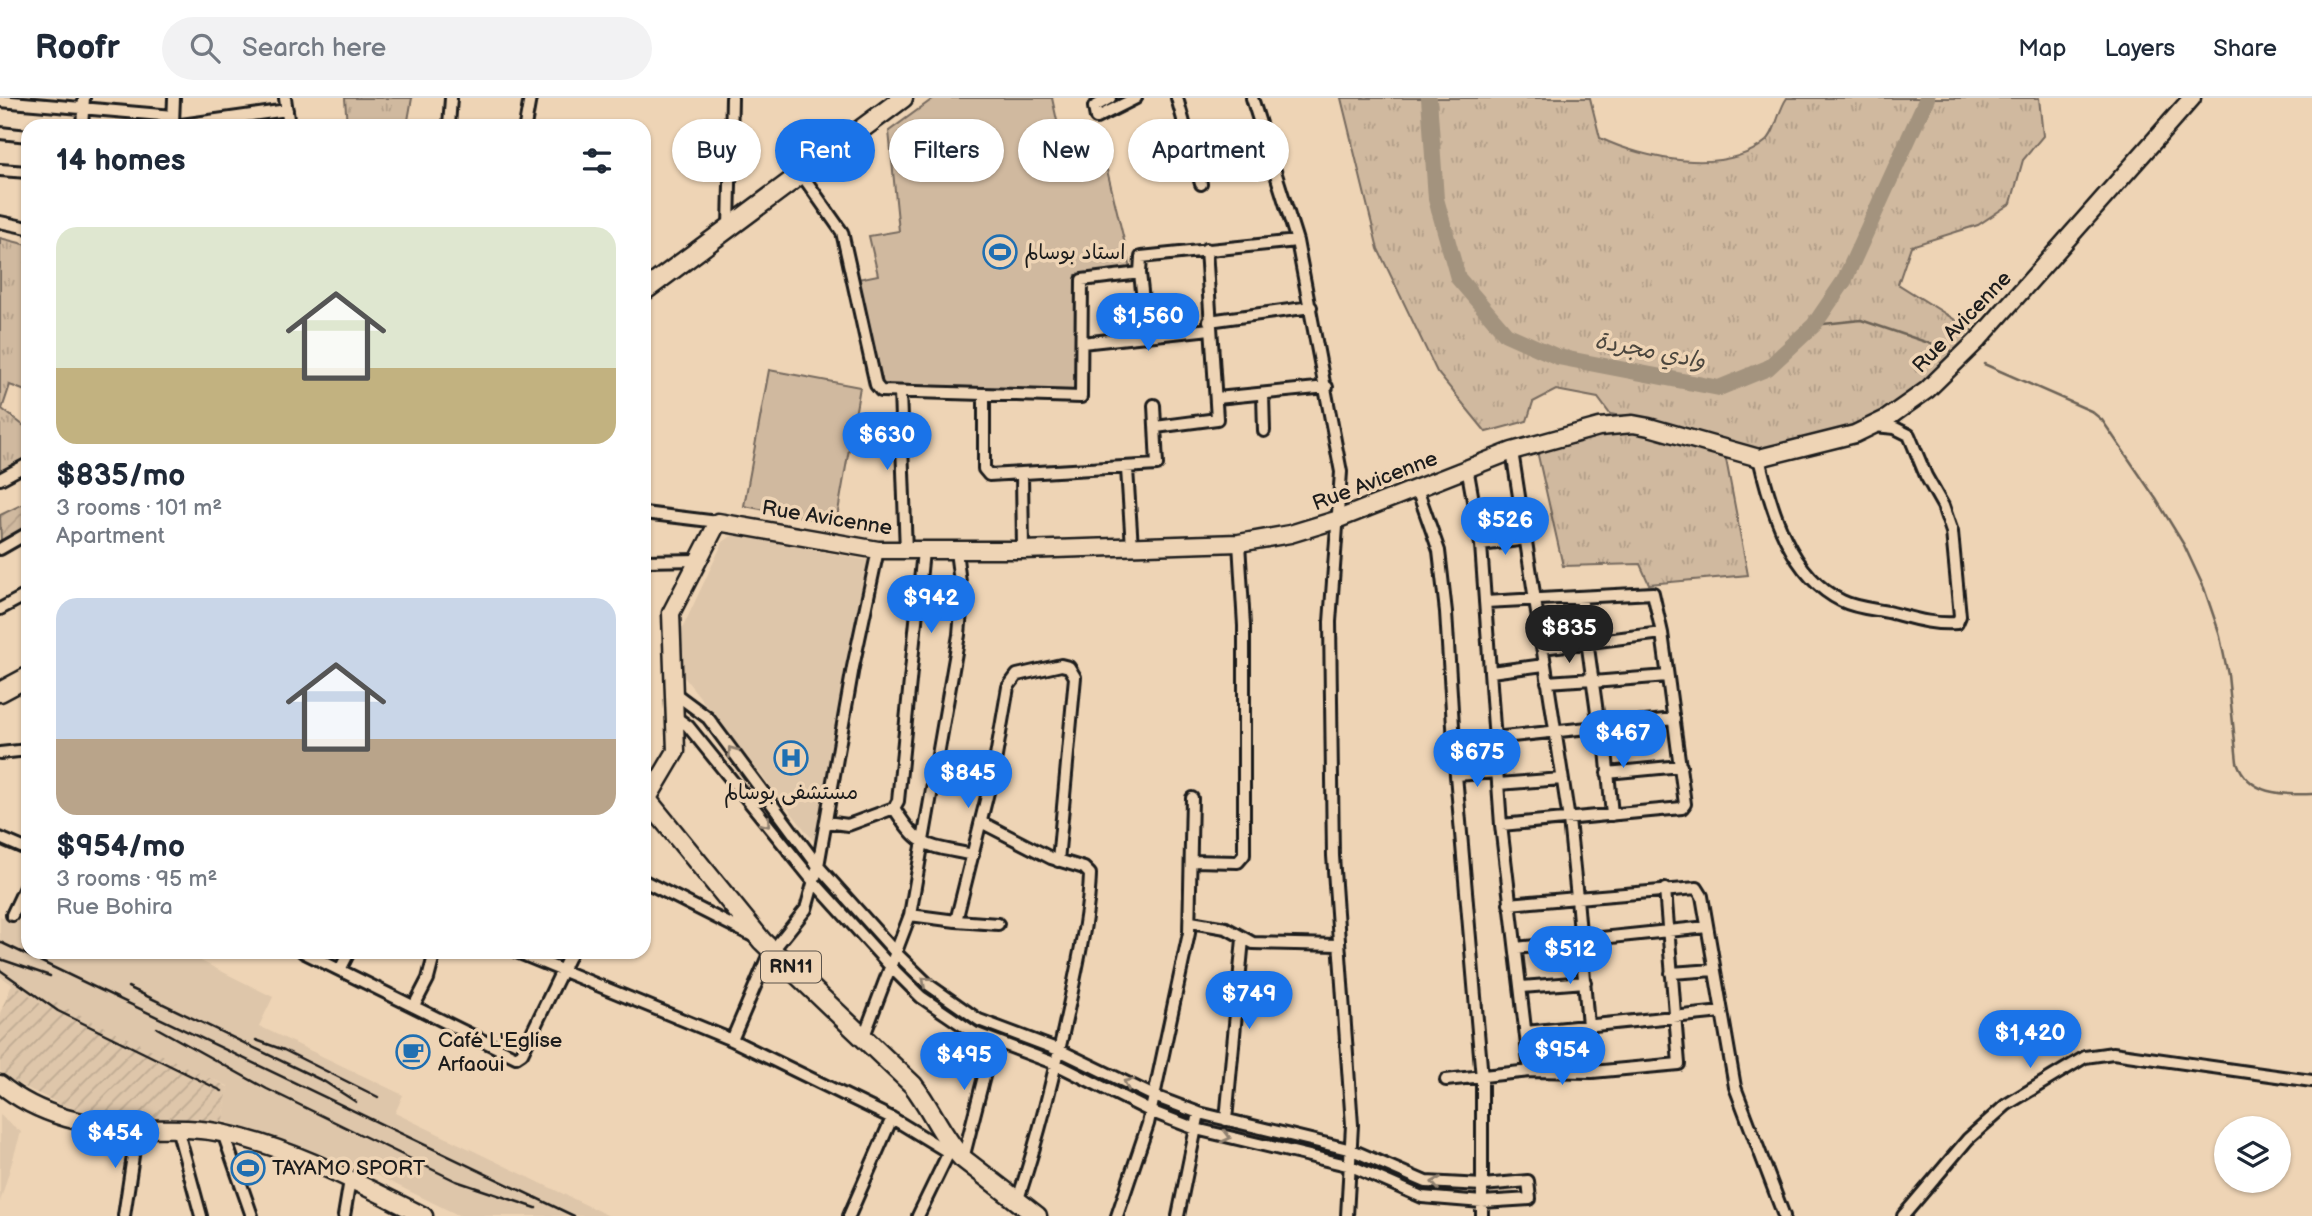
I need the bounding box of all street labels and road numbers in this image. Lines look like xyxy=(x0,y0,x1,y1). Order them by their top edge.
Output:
street label: Rue Avicenne xyxy=(1907,266,2017,378)
street label: Rue Avicenne xyxy=(1309,446,1441,516)
street label: Rue Avicenne xyxy=(760,495,894,541)
road number: RN11 xyxy=(761,952,821,982)

